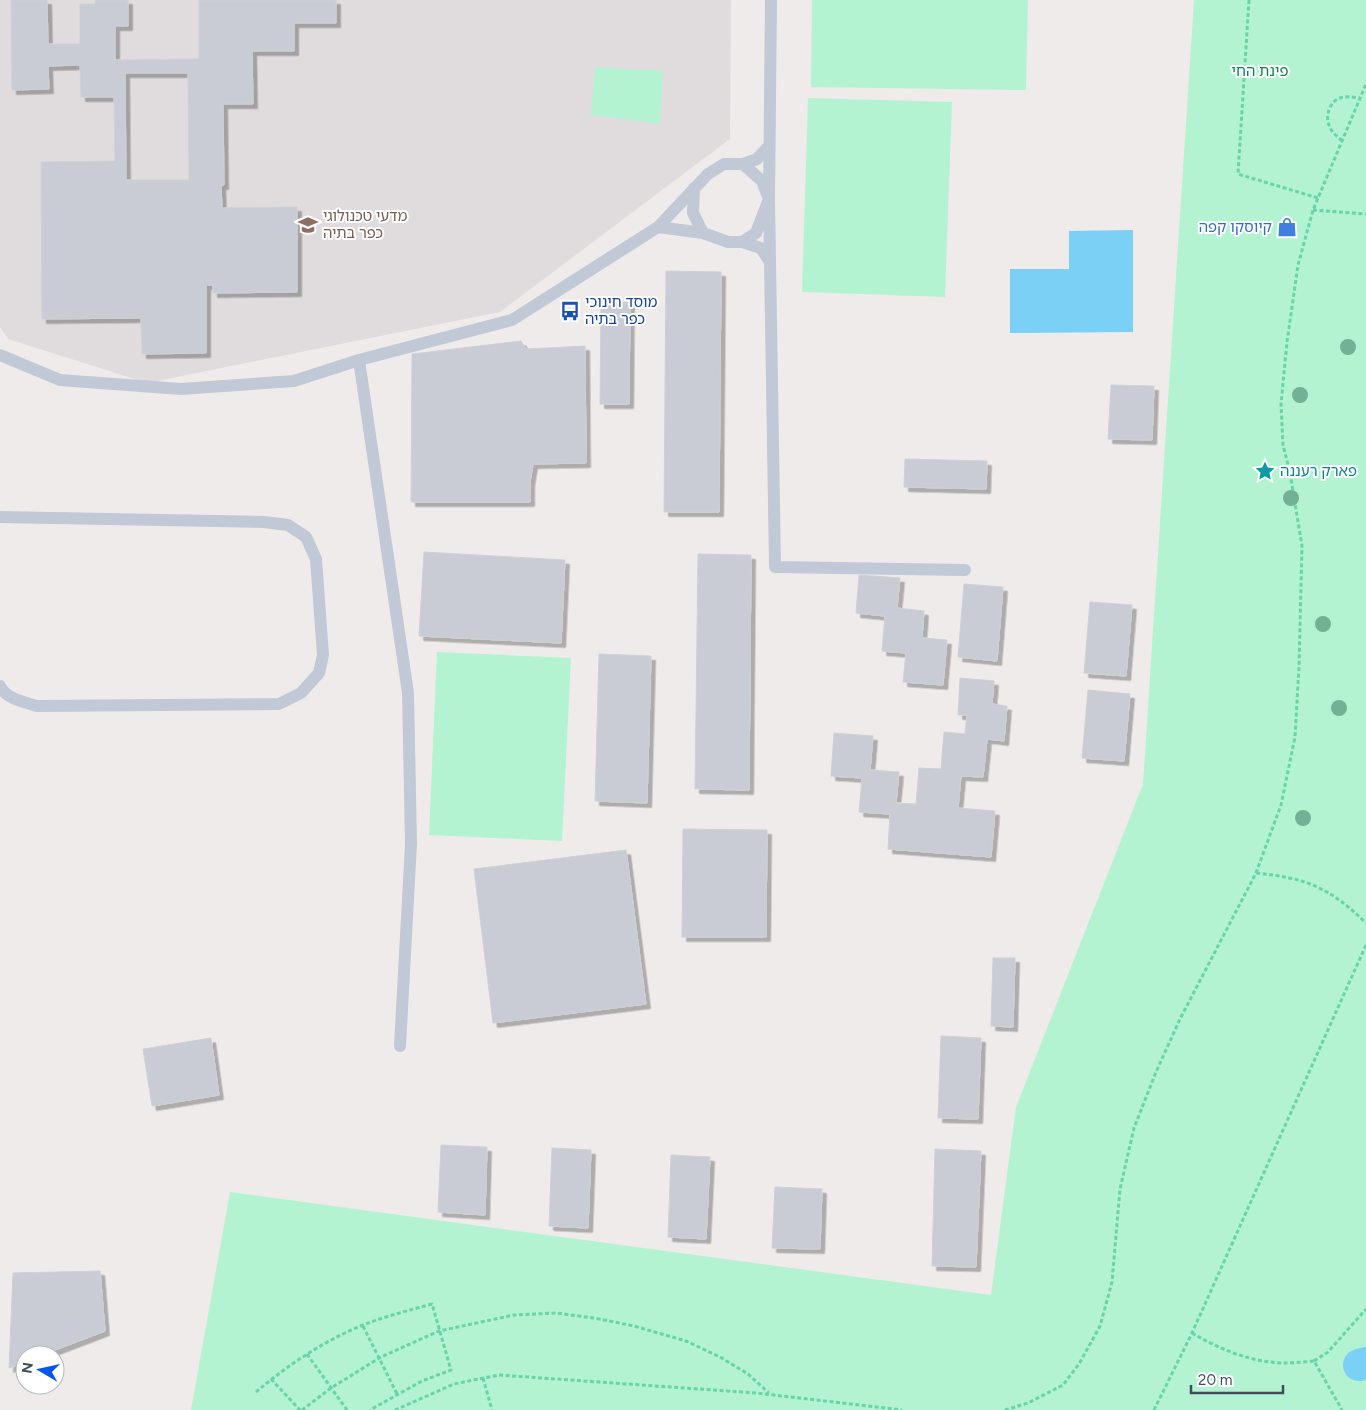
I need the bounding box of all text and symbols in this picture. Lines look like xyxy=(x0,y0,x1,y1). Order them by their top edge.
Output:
park label: פינת החי xyxy=(1232,62,1288,80)
place label: מדעי טכנולוגי כפר בתיה xyxy=(323,207,407,242)
school or university icon: מדעי טכנולוגי כפר בתיה xyxy=(297,214,319,236)
shop icon: קיוסקו קפה xyxy=(1276,216,1298,238)
place label: קיוסקו קפה xyxy=(1199,218,1272,236)
place label: מוסד חינוכי כפר בתיה xyxy=(585,293,658,328)
bus stop icon: מוסד חינוכי כפר בתיה xyxy=(559,300,581,322)
place icon: פארק רעננה xyxy=(1254,460,1276,482)
place label: פארק רעננה xyxy=(1280,462,1357,480)
north arrow xyxy=(15,1345,65,1395)
text: N xyxy=(18,1361,37,1375)
scale bar xyxy=(1191,1362,1284,1394)
text: 20 m xyxy=(1198,1371,1232,1389)

